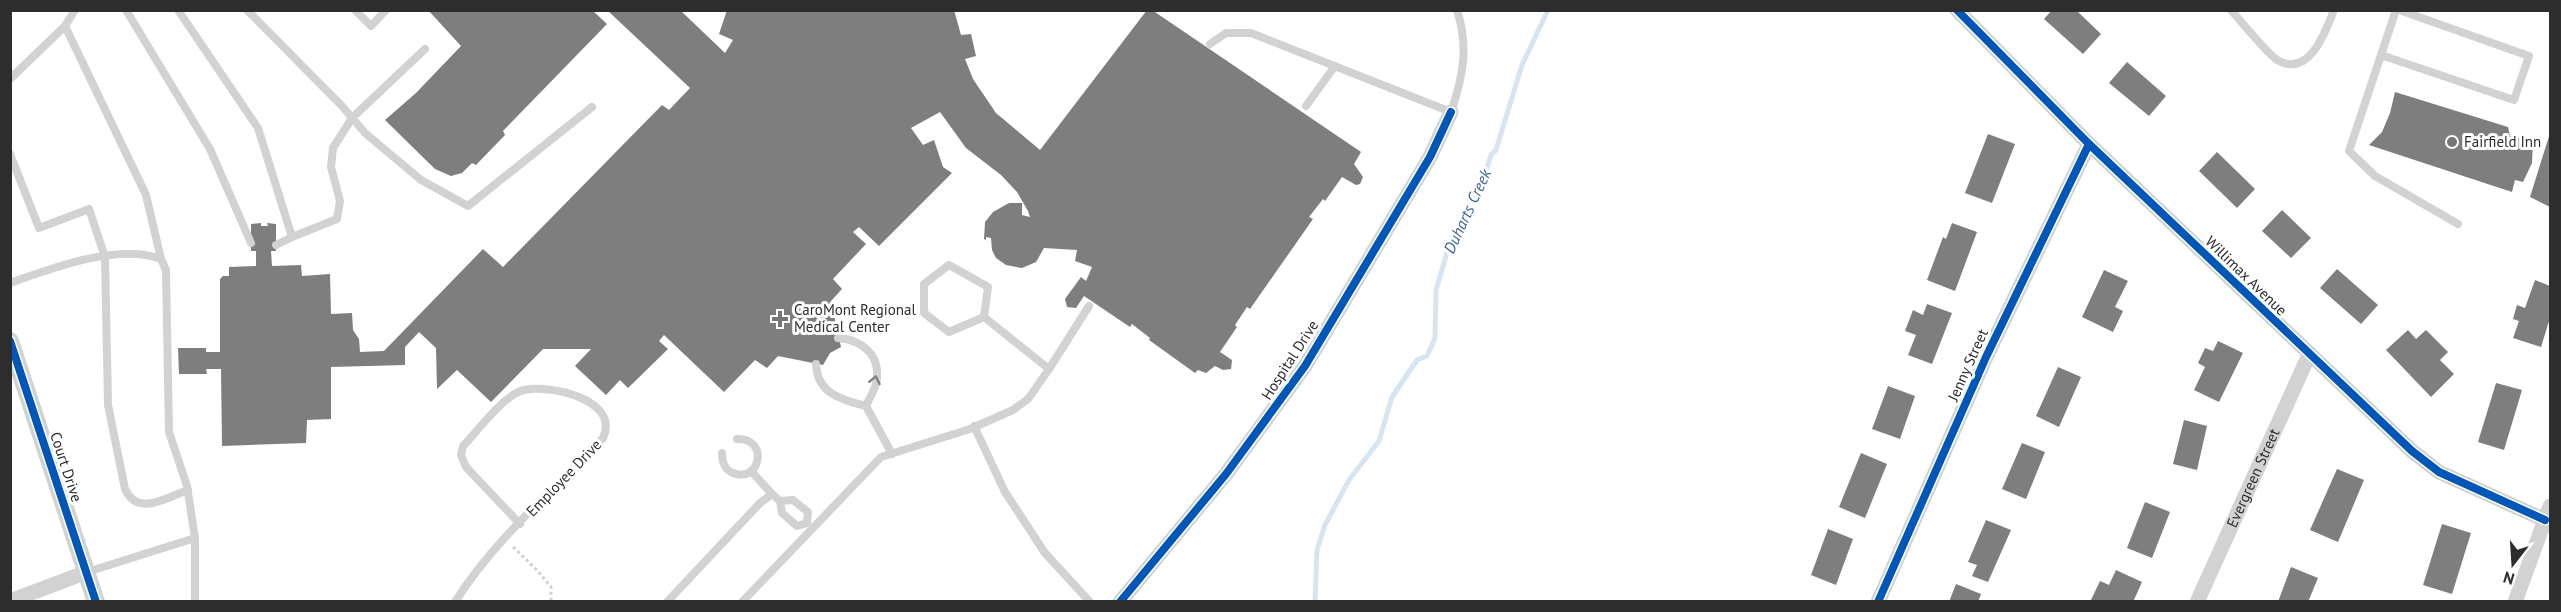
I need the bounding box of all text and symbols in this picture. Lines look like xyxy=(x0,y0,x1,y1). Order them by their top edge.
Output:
place label: Fairfield Inn xyxy=(2464,132,2541,151)
marker: Fairfield Inn xyxy=(2445,135,2459,149)
water label: Duharts Creek xyxy=(1439,165,1496,256)
street label: Willimax Avenue xyxy=(2201,232,2291,319)
place label: CaroMont Regional Medical Center xyxy=(794,300,917,336)
marker: CaroMont Regional Medical Center xyxy=(771,310,789,328)
street label: Hospital Drive xyxy=(1257,316,1322,403)
street label: Jenny Street xyxy=(1943,326,1992,405)
one-way arrow xyxy=(868,376,881,386)
street label: Evergreen Street xyxy=(2222,425,2283,530)
street label: Court Drive xyxy=(46,429,87,504)
street label: Employee Drive xyxy=(522,435,605,520)
north arrow xyxy=(2483,534,2543,594)
text: N xyxy=(2501,567,2517,589)

